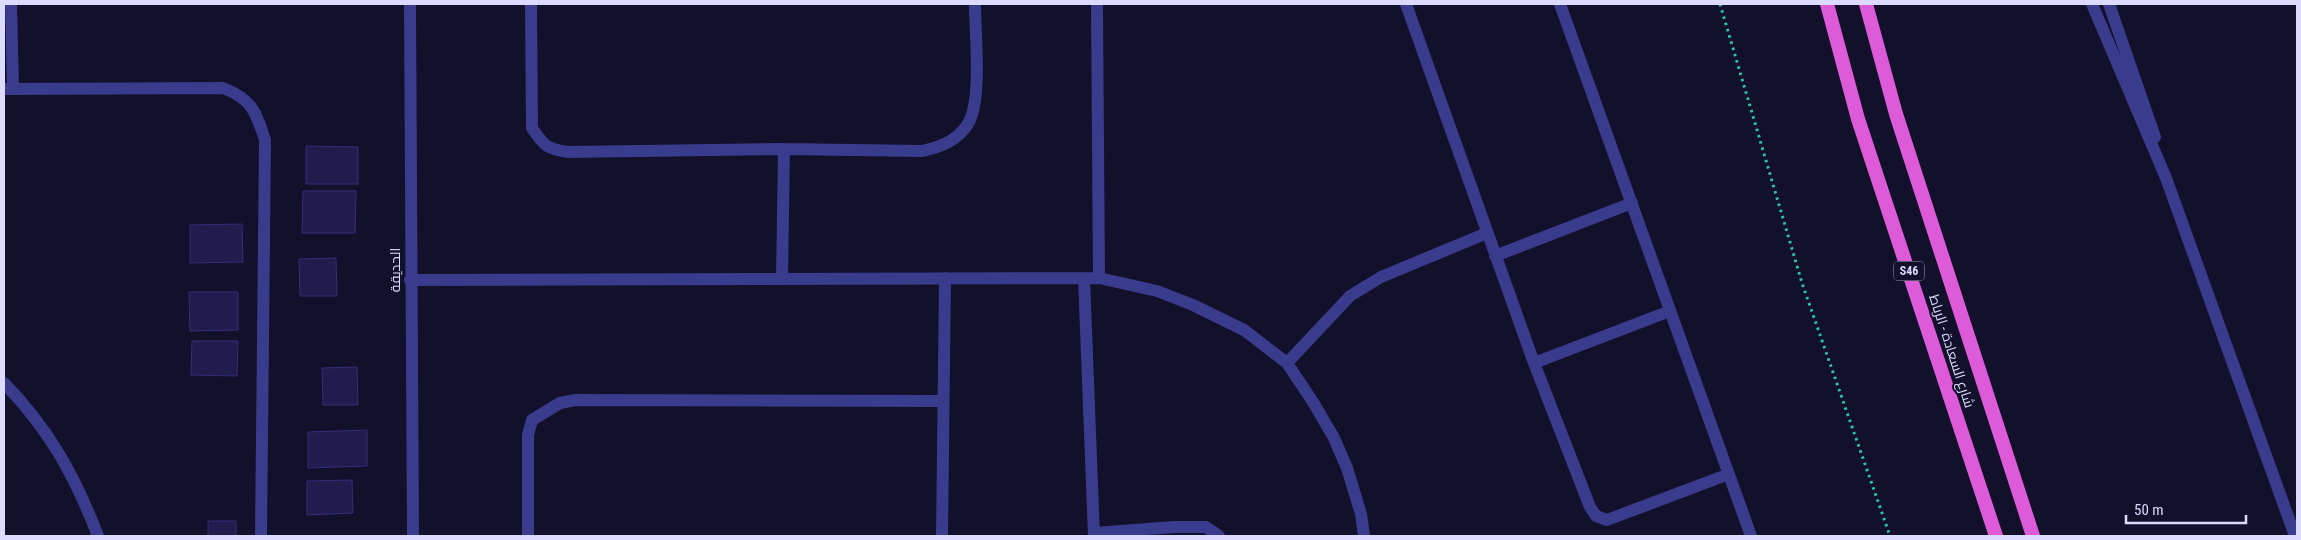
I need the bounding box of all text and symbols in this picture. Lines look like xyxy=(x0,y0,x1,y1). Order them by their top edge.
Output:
street label: الحديقة xyxy=(387,248,403,292)
road number: S46 xyxy=(1894,262,1924,280)
street label: شارع السعادة - الرباط xyxy=(1925,292,1978,410)
scale bar xyxy=(2126,492,2246,524)
text: 50 m xyxy=(2134,501,2164,519)

